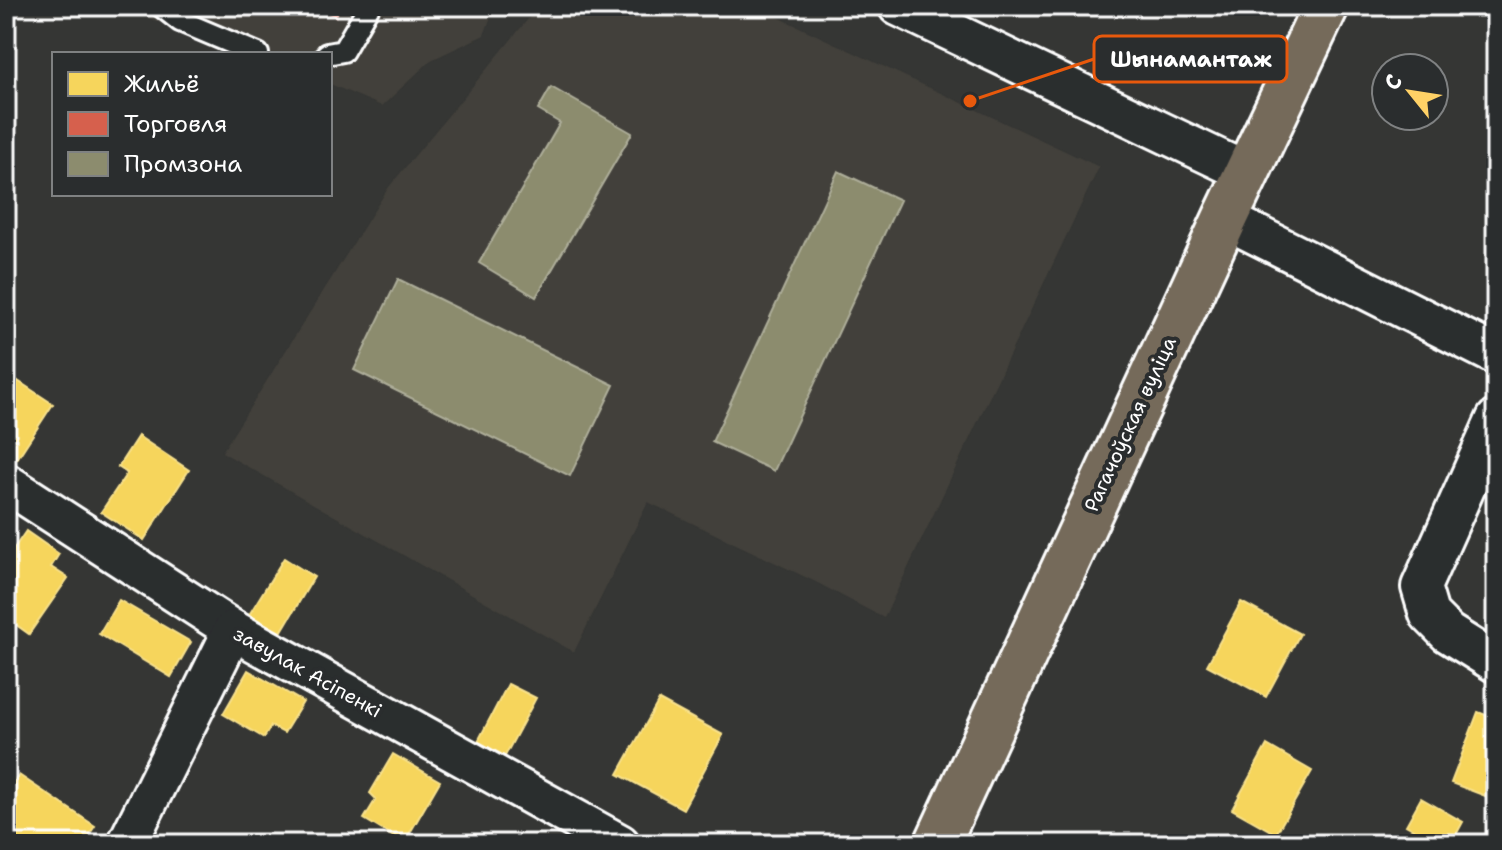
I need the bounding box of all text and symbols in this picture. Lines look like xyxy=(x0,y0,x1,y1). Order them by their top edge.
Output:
callout: Шынамантаж xyxy=(1094,36,1287,82)
text: Шынамантаж xyxy=(1110,45,1272,74)
legend xyxy=(52,52,332,196)
north arrow xyxy=(1370,52,1450,132)
text: Жильё xyxy=(124,68,200,100)
text: С xyxy=(1377,69,1409,95)
text: Торговля xyxy=(124,108,227,140)
text: Промзона xyxy=(124,148,242,180)
street label: Рагачоўская вуліца xyxy=(1078,332,1182,516)
street label: завулак Асіпенкі xyxy=(229,620,387,724)

